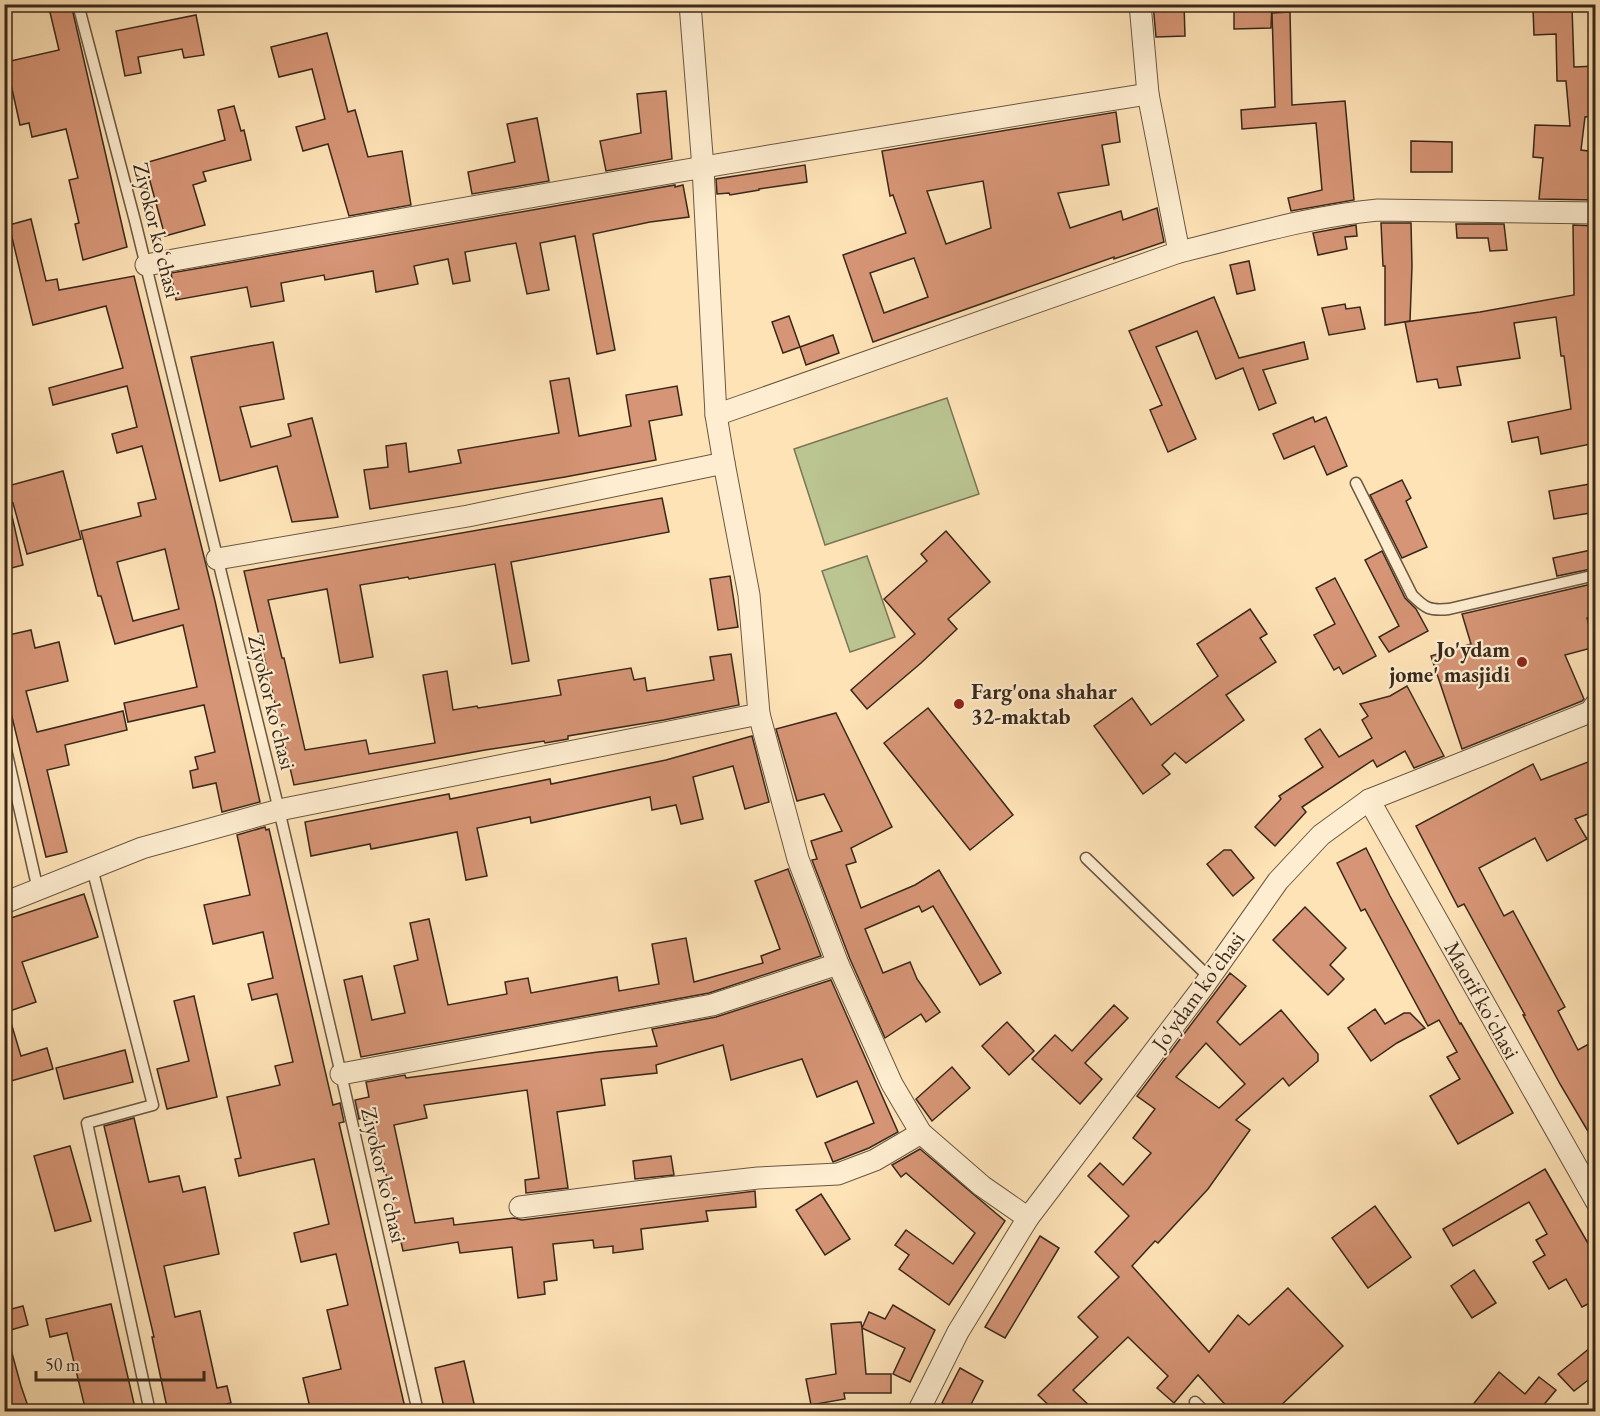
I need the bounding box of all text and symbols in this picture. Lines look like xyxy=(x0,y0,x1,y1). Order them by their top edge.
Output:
street label: Ziyokor koʻchasi xyxy=(126,159,188,301)
street label: Ziyokor koʻchasi xyxy=(241,631,303,773)
place label: Jo'ydam jome' masjidi xyxy=(1388,635,1510,689)
marker: Jo'ydam jome' masjidi xyxy=(1515,655,1529,669)
place label: Farg'ona shahar 32-maktab xyxy=(971,677,1118,731)
marker: Farg'ona shahar 32-maktab xyxy=(952,697,966,711)
street label: Jo'ydam ko'chasi xyxy=(1144,926,1251,1058)
street label: Maorif ko'chasi xyxy=(1438,936,1526,1064)
street label: Ziyokor koʻchasi xyxy=(354,1104,414,1246)
scale bar xyxy=(36,1344,204,1382)
text: 50 m xyxy=(45,1353,80,1376)

